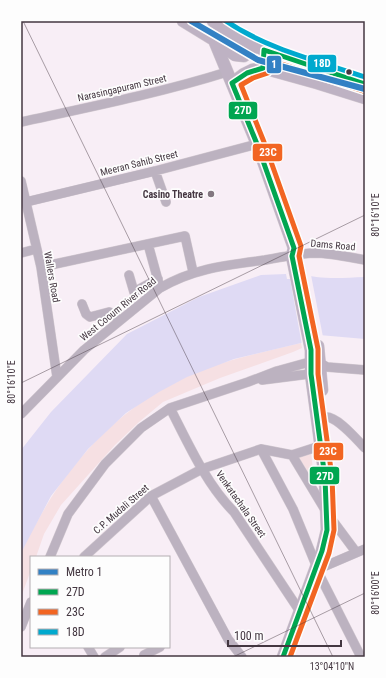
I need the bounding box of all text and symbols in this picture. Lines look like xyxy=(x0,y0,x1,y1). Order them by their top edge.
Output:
line badge: 18D xyxy=(307,54,337,73)
line badge: 1 xyxy=(266,55,282,74)
text: 18D xyxy=(313,57,331,70)
text: 1 xyxy=(271,58,277,71)
unlabelled marker xyxy=(344,67,354,77)
street label: Narasingapuram Street xyxy=(77,72,167,104)
line badge: 27D xyxy=(228,101,258,120)
text: 27D xyxy=(234,104,252,117)
line badge: 23C xyxy=(252,143,283,162)
text: 23C xyxy=(259,146,277,159)
street label: Meeran Sahib Street xyxy=(99,148,179,178)
place label: Casino Theatre xyxy=(143,189,203,200)
marker: Casino Theatre xyxy=(206,189,216,199)
text: 80°16'10"E xyxy=(370,193,381,237)
street label: Dams Road xyxy=(310,238,356,252)
street label: Wallers Road xyxy=(42,251,62,303)
street label: West Cooum River Road xyxy=(78,275,158,343)
text: 80°16'10"E xyxy=(6,360,17,404)
line badge: 23C xyxy=(313,442,344,461)
text: 23C xyxy=(319,445,337,458)
line badge: 27D xyxy=(309,466,340,485)
street label: Venkatachala Street xyxy=(214,468,268,540)
text: 27D xyxy=(316,470,334,483)
street label: C.P. Mudali Street xyxy=(91,482,151,536)
legend xyxy=(30,556,170,648)
text: Metro 1 xyxy=(66,565,102,579)
text: 80°16'00"E xyxy=(370,571,381,615)
text: 27D xyxy=(66,585,85,599)
text: 23C xyxy=(66,605,85,619)
scale bar xyxy=(228,622,341,648)
text: 18D xyxy=(66,625,85,639)
text: 100 m xyxy=(234,629,264,643)
text: 13°04'10"N xyxy=(310,661,354,672)

